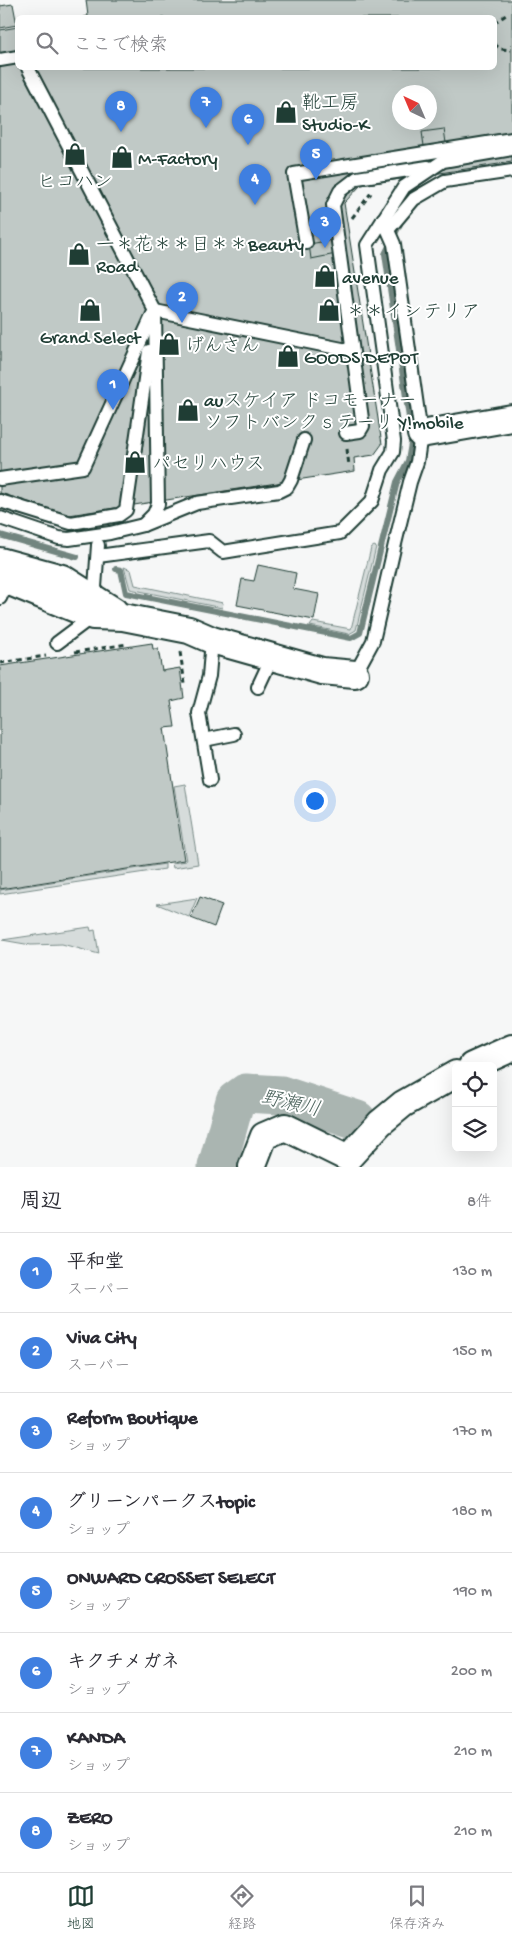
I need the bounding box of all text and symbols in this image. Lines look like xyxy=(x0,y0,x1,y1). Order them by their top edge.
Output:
search box xyxy=(15,15,497,70)
icon: search xyxy=(33,29,61,57)
text: ここで検索 xyxy=(73,35,168,58)
north arrow xyxy=(392,85,437,130)
pin: 7 xyxy=(190,87,222,128)
pin: 8 xyxy=(105,91,137,132)
place label: 靴工房 Studio-K xyxy=(302,93,372,138)
shop icon: 靴工房 Studio-K xyxy=(273,99,299,125)
pin: 6 xyxy=(232,104,264,145)
pin: 5 xyxy=(300,139,332,180)
shop icon: ヒコハン xyxy=(62,141,88,167)
shop icon: M-Factory xyxy=(109,144,135,170)
place label: M-Factory xyxy=(138,149,218,172)
pin: 4 xyxy=(239,164,271,205)
place label: ヒコハン xyxy=(37,172,113,195)
pin: 3 xyxy=(309,207,341,248)
place label: 一＊花＊＊日＊＊Beauty Road xyxy=(96,234,305,280)
shop icon: 一＊花＊＊日＊＊Beauty Road xyxy=(66,241,92,267)
shop icon: avenue xyxy=(312,263,338,289)
place label: avenue xyxy=(342,268,399,291)
pin: 2 xyxy=(166,282,198,323)
shop icon: Grand Select xyxy=(77,297,103,323)
shop icon: ＊＊インテリア xyxy=(316,297,342,323)
place label: ＊＊インテリア xyxy=(346,302,480,325)
place label: Grand Select xyxy=(40,328,143,351)
shop icon: げんさん xyxy=(156,331,182,357)
place label: げんさん xyxy=(185,336,260,359)
shop icon: GOODS DEPOT xyxy=(275,343,301,369)
place label: GOODS DEPOT xyxy=(304,348,419,371)
pin: 1 xyxy=(97,369,129,410)
place label: auスケイア ドコモーナー ソフトバンクｓテーリ Y!mobile xyxy=(204,391,464,436)
shop icon: auスケイア ドコモーナー ソフトバンクｓテーリ Y!mobile xyxy=(175,397,201,423)
shop icon: パセリハウス xyxy=(122,449,148,475)
place label: パセリハウス xyxy=(152,454,265,477)
your location xyxy=(302,788,328,814)
map controls xyxy=(452,1062,497,1152)
button: locate xyxy=(452,1062,497,1107)
water label: 野瀬川 xyxy=(258,1086,322,1123)
button: layers xyxy=(452,1107,497,1152)
text: 周辺 xyxy=(20,1191,62,1216)
text: 8件 xyxy=(467,1194,492,1213)
text: 平和堂 xyxy=(67,1252,124,1275)
text: 1 xyxy=(33,1263,39,1282)
text: 130 m xyxy=(453,1263,492,1282)
text: スーパー xyxy=(67,1282,130,1301)
text: Viva City xyxy=(67,1328,137,1351)
text: 2 xyxy=(32,1343,40,1362)
text: 150 m xyxy=(453,1343,492,1362)
text: スーパー xyxy=(67,1358,130,1377)
text: Reform Boutique xyxy=(67,1408,198,1431)
text: 3 xyxy=(32,1423,40,1442)
text: 170 m xyxy=(453,1423,492,1442)
text: ショップ xyxy=(67,1438,130,1457)
text: グリーンパークスtopic xyxy=(67,1492,255,1515)
text: 4 xyxy=(32,1503,40,1522)
text: 180 m xyxy=(453,1503,492,1522)
text: ショップ xyxy=(67,1522,130,1541)
text: ONWARD CROSSET SELECT xyxy=(67,1568,275,1591)
text: 5 xyxy=(32,1583,40,1602)
text: 190 m xyxy=(453,1583,492,1602)
text: ショップ xyxy=(67,1598,130,1617)
text: キクチメガネ xyxy=(67,1652,180,1675)
text: 6 xyxy=(32,1663,40,1682)
text: 200 m xyxy=(451,1663,492,1682)
text: ショップ xyxy=(67,1682,130,1701)
text: KANDA xyxy=(67,1728,125,1751)
text: 7 xyxy=(32,1743,40,1762)
text: 210 m xyxy=(453,1743,492,1762)
text: ショップ xyxy=(67,1758,130,1777)
text: ZERO xyxy=(67,1808,113,1831)
text: 8 xyxy=(32,1823,40,1842)
text: 210 m xyxy=(453,1823,492,1842)
text: ショップ xyxy=(67,1838,130,1857)
tab: 地図 xyxy=(67,1882,95,1934)
tab: 経路 xyxy=(228,1882,256,1934)
tab: 保存済み xyxy=(389,1882,445,1934)

